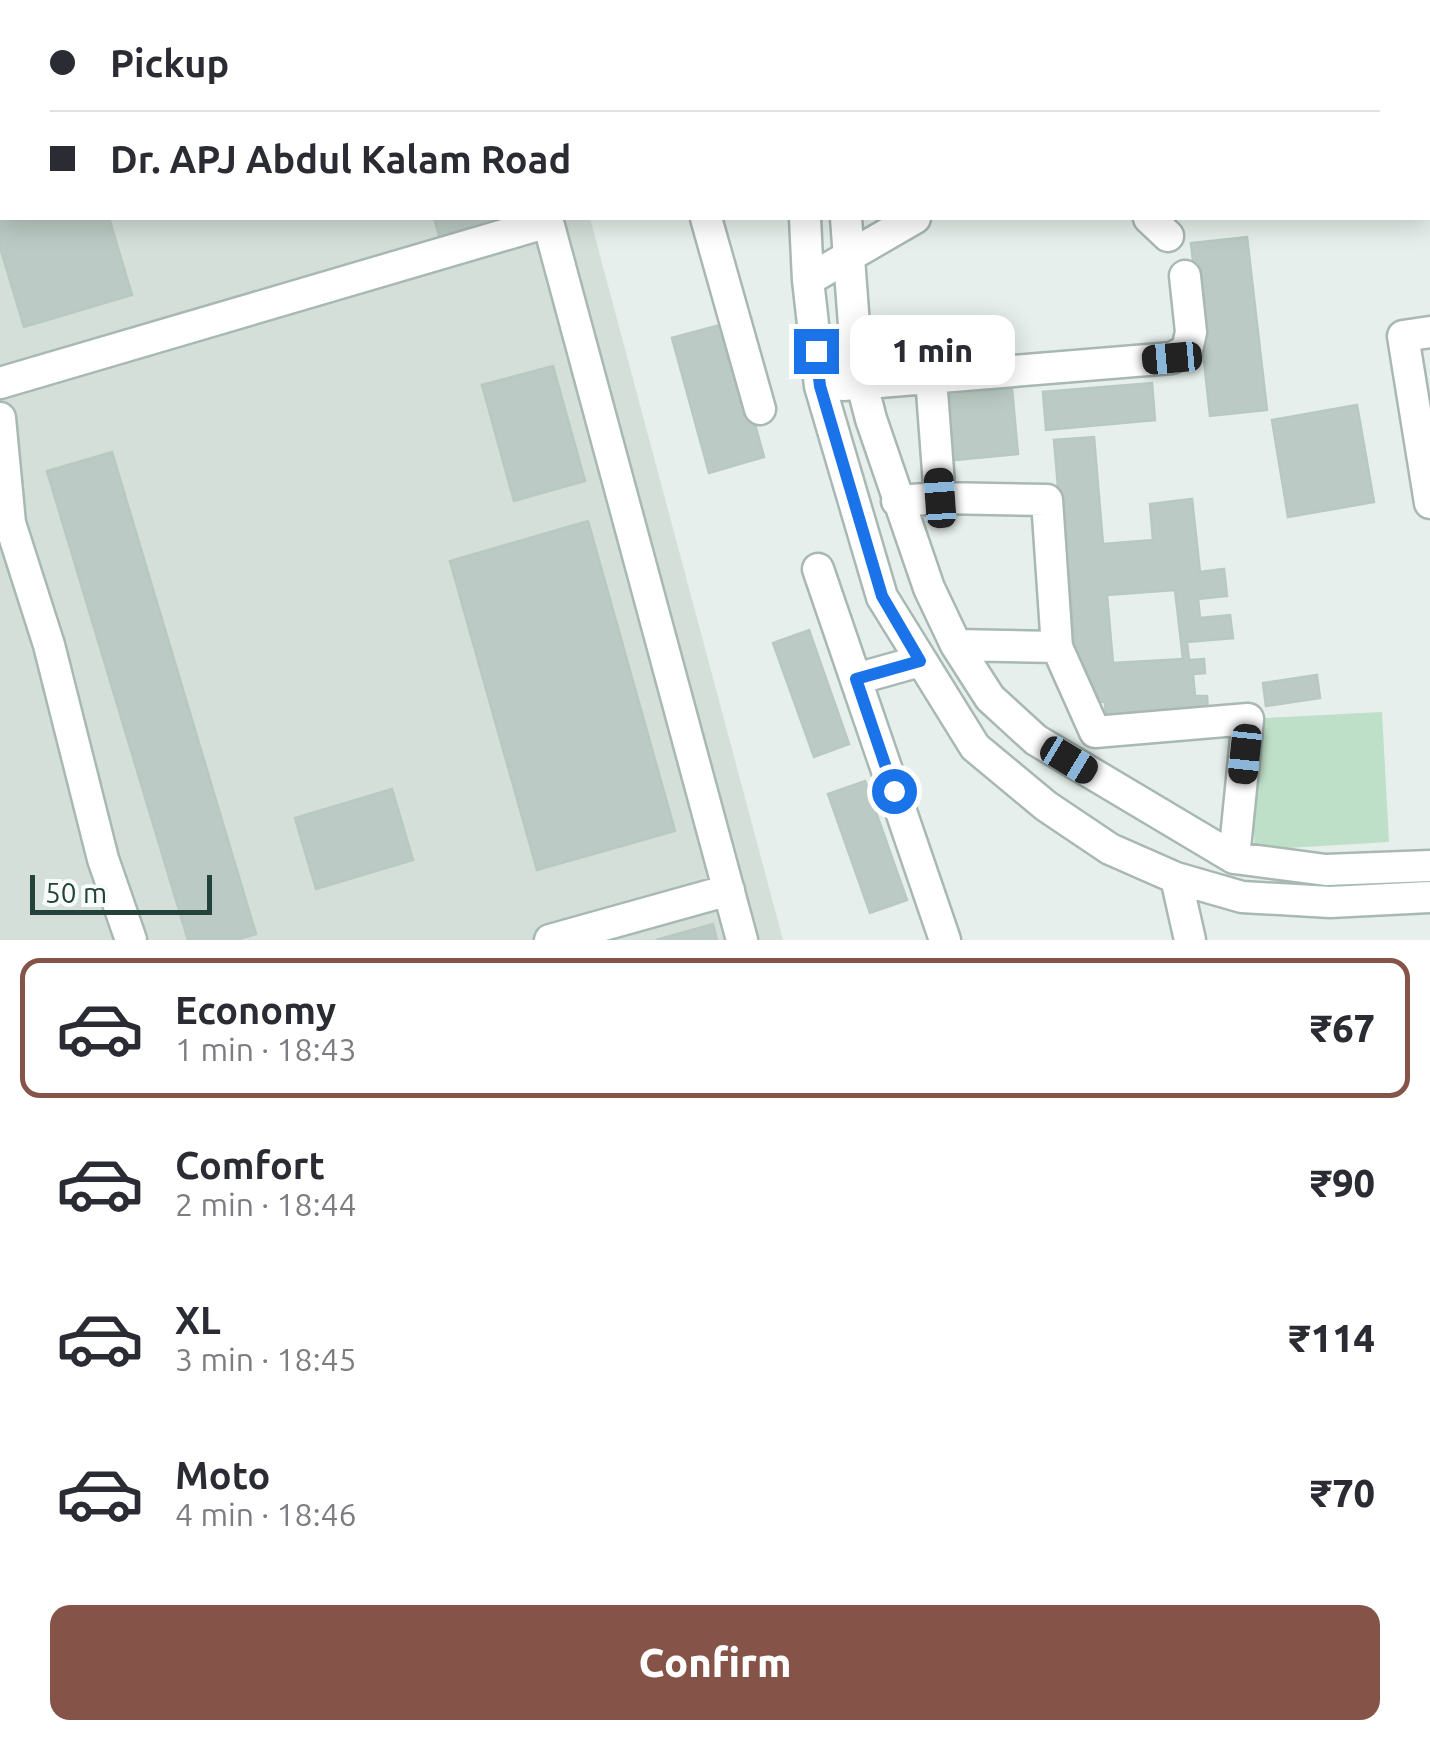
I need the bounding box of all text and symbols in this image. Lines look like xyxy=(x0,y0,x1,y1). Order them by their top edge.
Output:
text: Pickup xyxy=(110,42,229,84)
text: Dr. APJ Abdul Kalam Road xyxy=(110,138,571,180)
callout: 1 min xyxy=(851,316,1016,386)
route end xyxy=(794,329,839,374)
text: 1 min xyxy=(892,332,973,368)
car xyxy=(1141,340,1203,376)
car xyxy=(923,467,957,529)
car xyxy=(1227,723,1263,785)
car xyxy=(1036,732,1102,788)
route start xyxy=(872,769,917,814)
scale bar xyxy=(30,870,212,914)
text: 50 m xyxy=(45,877,107,908)
icon: car xyxy=(55,983,145,1073)
text: Economy xyxy=(175,989,336,1031)
text: ₹67 xyxy=(1311,1007,1375,1049)
text: 1 min · 18:43 xyxy=(175,1031,357,1067)
icon: car xyxy=(55,1138,145,1228)
text: Comfort xyxy=(175,1144,325,1186)
text: ₹90 xyxy=(1311,1162,1375,1204)
text: 2 min · 18:44 xyxy=(175,1186,357,1222)
icon: car xyxy=(55,1293,145,1383)
text: XL xyxy=(175,1299,221,1341)
text: ₹114 xyxy=(1289,1317,1375,1359)
text: 3 min · 18:45 xyxy=(175,1341,357,1377)
icon: car xyxy=(55,1448,145,1538)
text: Moto xyxy=(175,1454,270,1496)
text: ₹70 xyxy=(1311,1472,1375,1514)
text: 4 min · 18:46 xyxy=(175,1496,357,1532)
button: Confirm xyxy=(50,1605,1380,1720)

